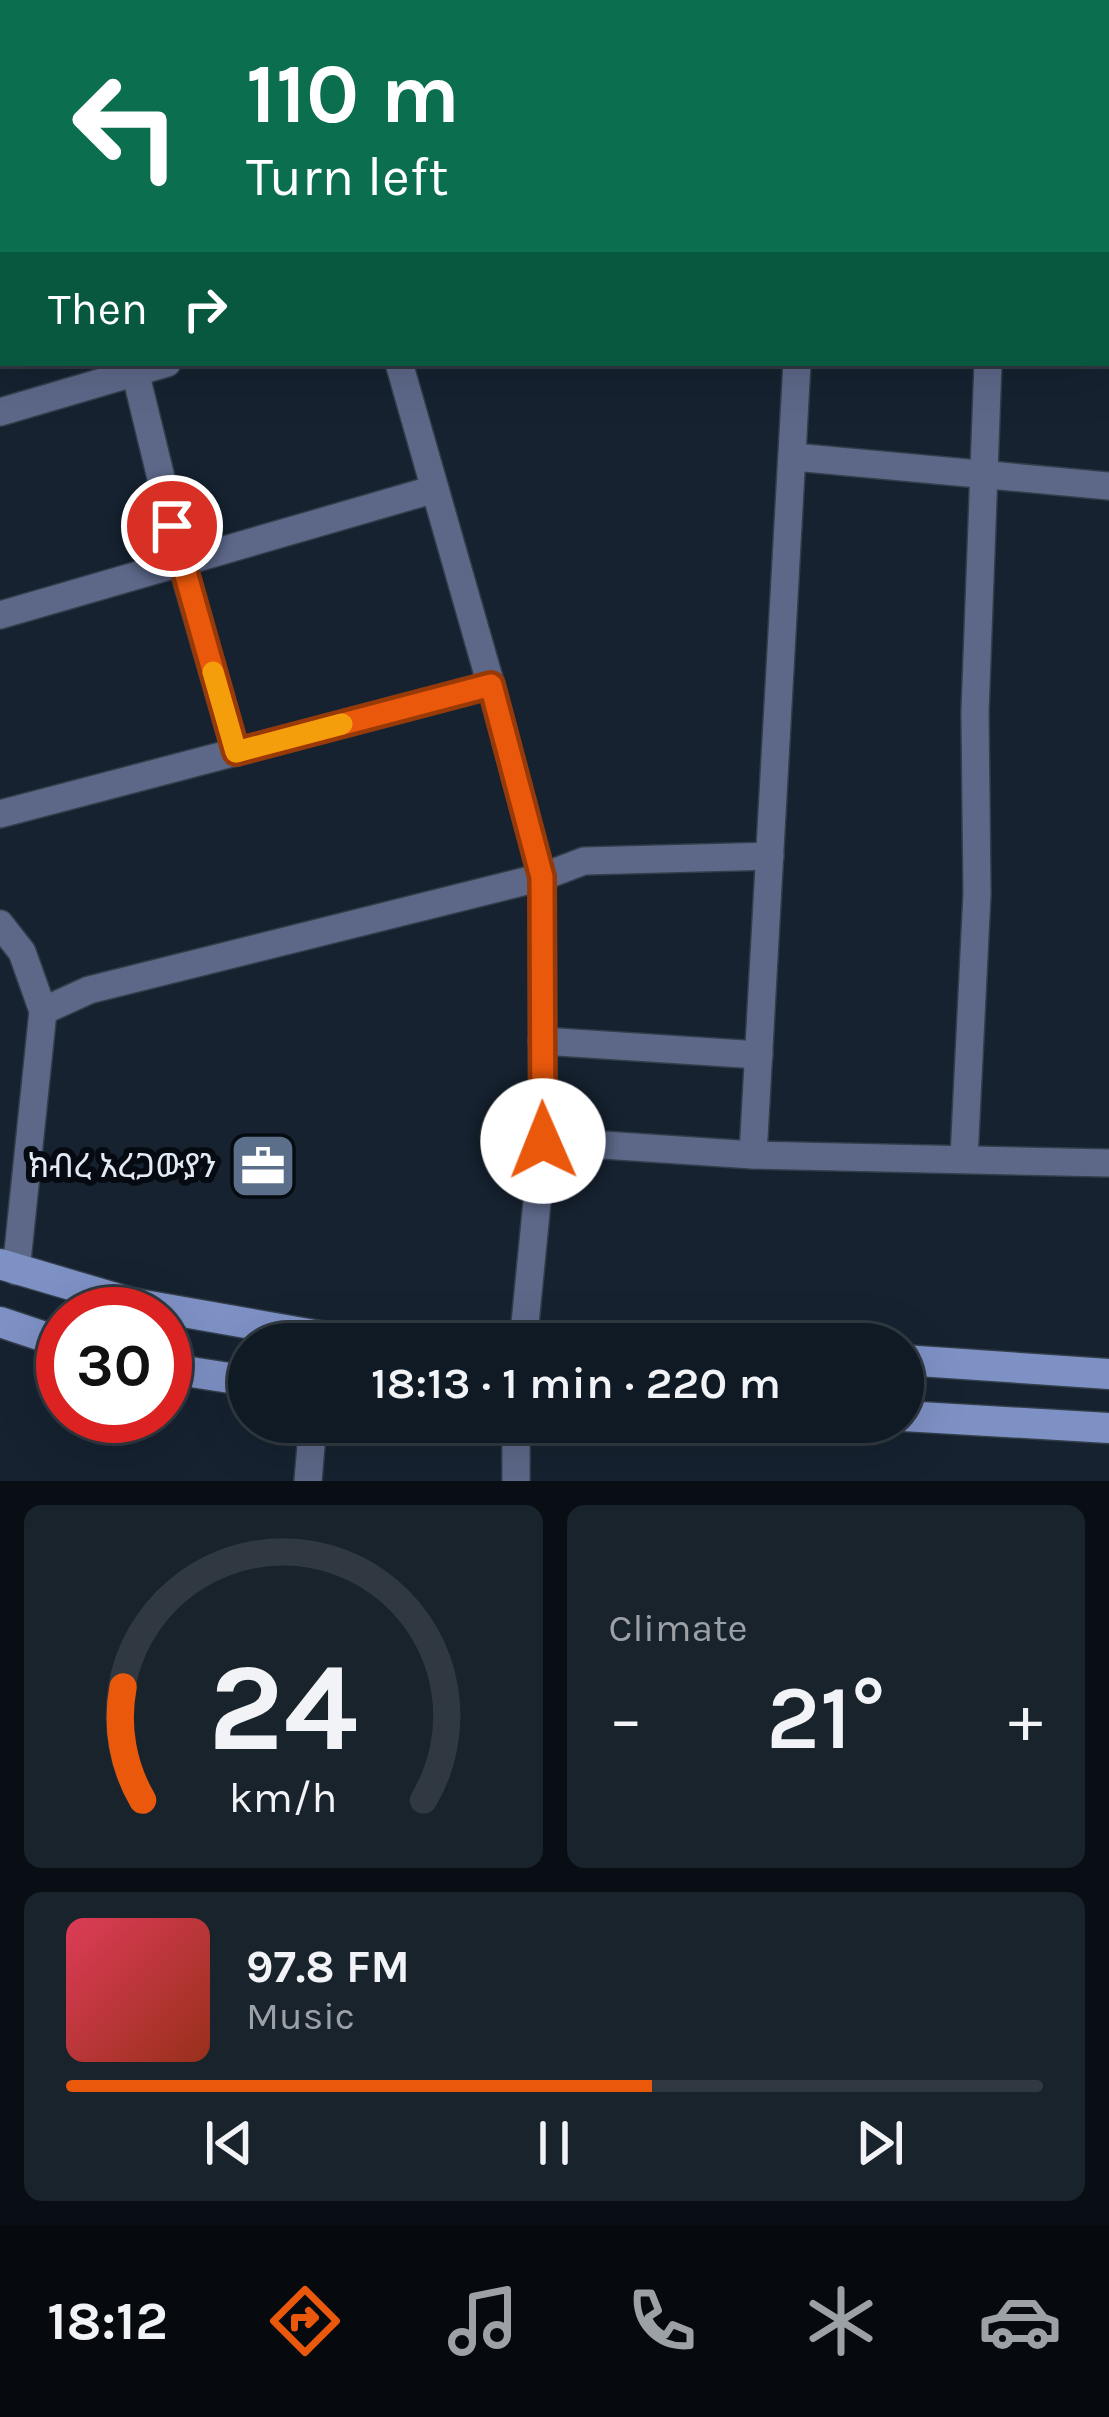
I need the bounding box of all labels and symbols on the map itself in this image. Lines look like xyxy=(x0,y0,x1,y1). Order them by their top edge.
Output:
pin xyxy=(121,475,223,577)
position arrow xyxy=(480,1078,606,1204)
office icon: ክብረ አረጋውያን xyxy=(228,1131,298,1201)
place label: ክብረ አረጋውያን xyxy=(28,1147,216,1185)
speed limit sign: 30 xyxy=(36,1287,192,1443)

